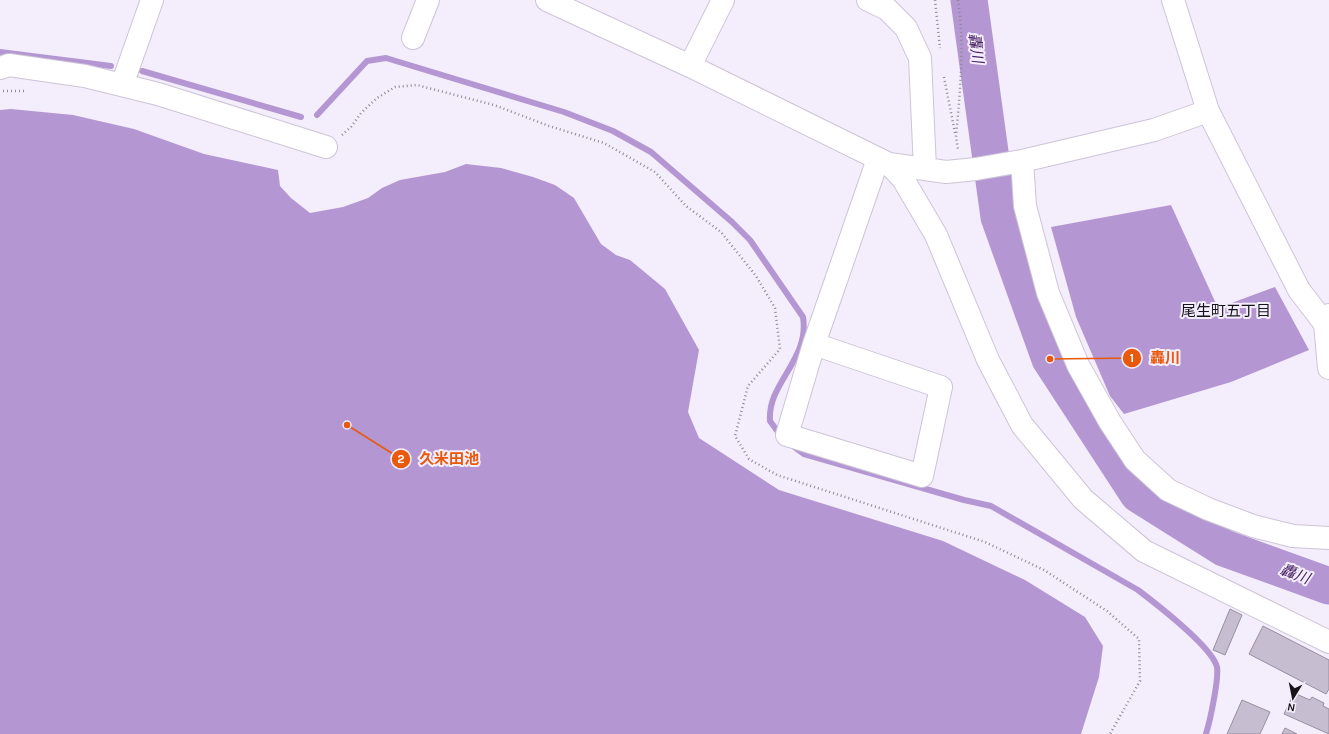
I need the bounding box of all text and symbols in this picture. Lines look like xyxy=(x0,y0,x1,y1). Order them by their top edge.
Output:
water label: 轟川 xyxy=(965,32,987,66)
district label: 尾生町五丁目 xyxy=(1181,302,1271,320)
callout: 轟川 xyxy=(1122,344,1188,371)
text: 轟川 xyxy=(1150,349,1180,367)
text: 1 xyxy=(1130,351,1134,365)
callout: 久米田池 xyxy=(391,446,487,473)
text: 久米田池 xyxy=(419,450,479,468)
text: 2 xyxy=(397,452,405,466)
water label: 轟川 xyxy=(1278,560,1314,588)
north arrow xyxy=(1273,678,1313,718)
text: N xyxy=(1286,700,1296,714)

